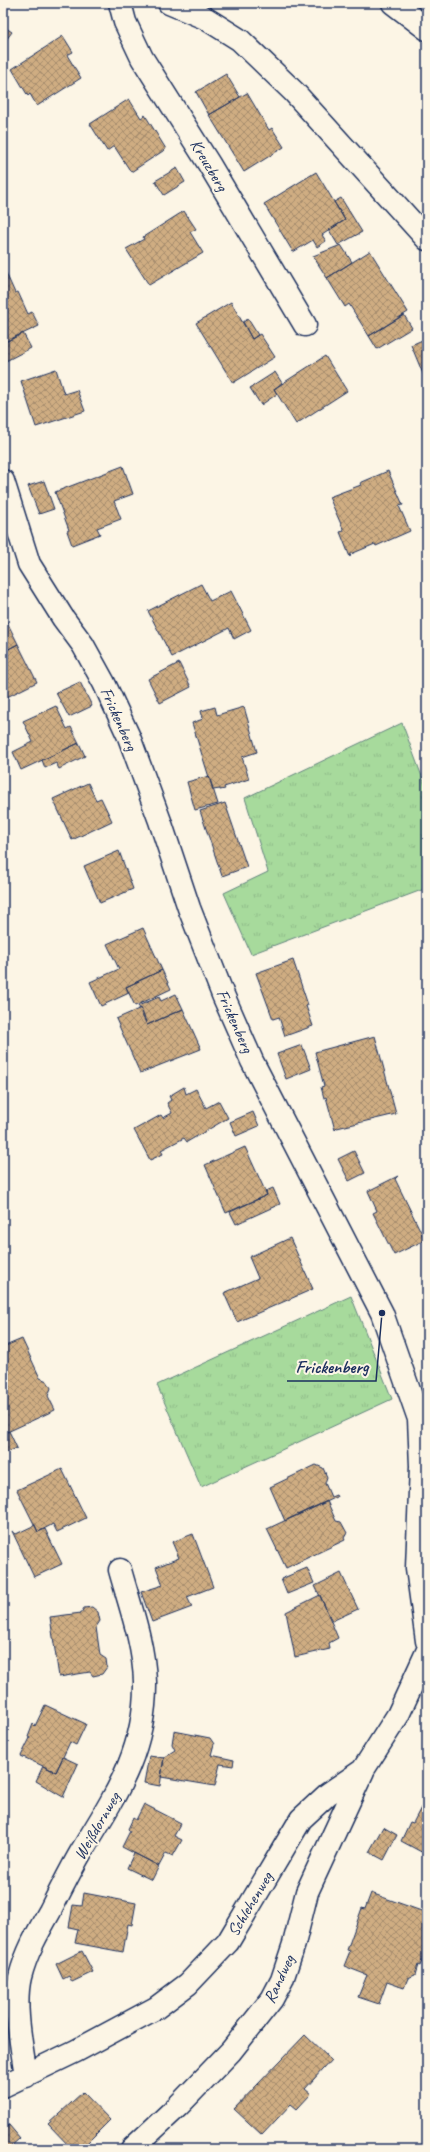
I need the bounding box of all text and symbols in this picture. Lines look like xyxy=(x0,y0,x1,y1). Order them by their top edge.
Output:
street label: Kreuzberg xyxy=(185,135,234,196)
street label: Frickenberg xyxy=(96,684,143,755)
street label: Frickenberg xyxy=(212,986,259,1057)
callout: Frickenberg xyxy=(287,1351,376,1381)
text: Frickenberg xyxy=(296,1356,370,1378)
street label: Weißdornweg xyxy=(69,1787,126,1864)
street label: Schlehenweg xyxy=(223,1867,278,1940)
street label: Randweg xyxy=(259,1951,300,2007)

